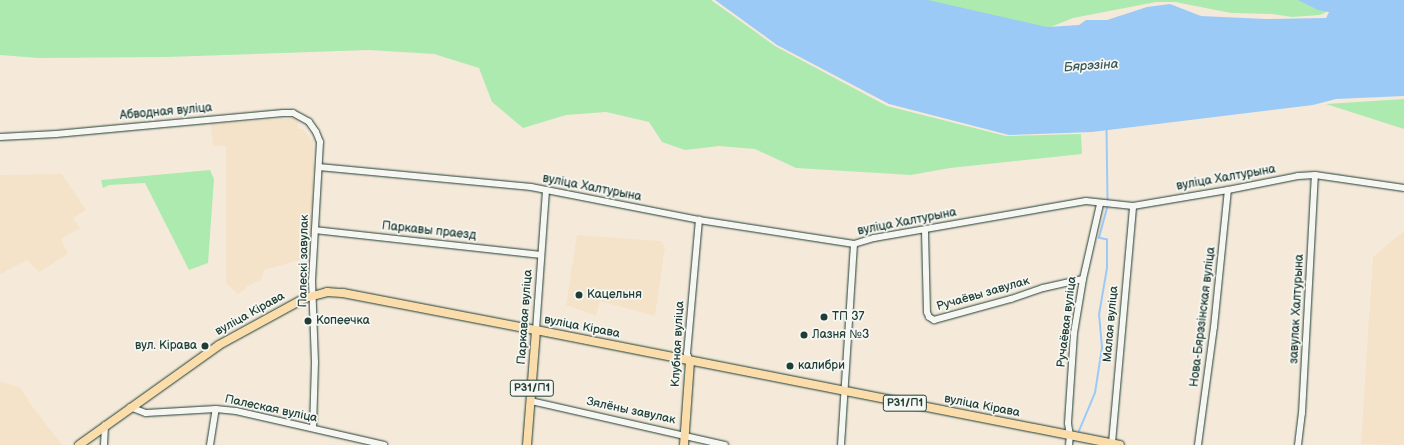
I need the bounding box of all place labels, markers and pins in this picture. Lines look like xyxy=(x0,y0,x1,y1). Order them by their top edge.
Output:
place label: Кацельня xyxy=(587,288,642,302)
marker: Кацельня xyxy=(574,290,584,300)
place label: ТП 37 xyxy=(832,310,864,324)
marker: ТП 37 xyxy=(819,312,829,322)
place label: Копеечка xyxy=(316,314,370,328)
marker: Копеечка xyxy=(303,316,313,326)
place label: Лазня №3 xyxy=(812,328,869,342)
marker: Лазня №3 xyxy=(799,330,809,340)
place label: вул. Кірава xyxy=(135,339,197,353)
marker: вул. Кірава xyxy=(200,341,210,351)
place label: калибри xyxy=(798,359,845,373)
marker: калибри xyxy=(785,361,795,371)

